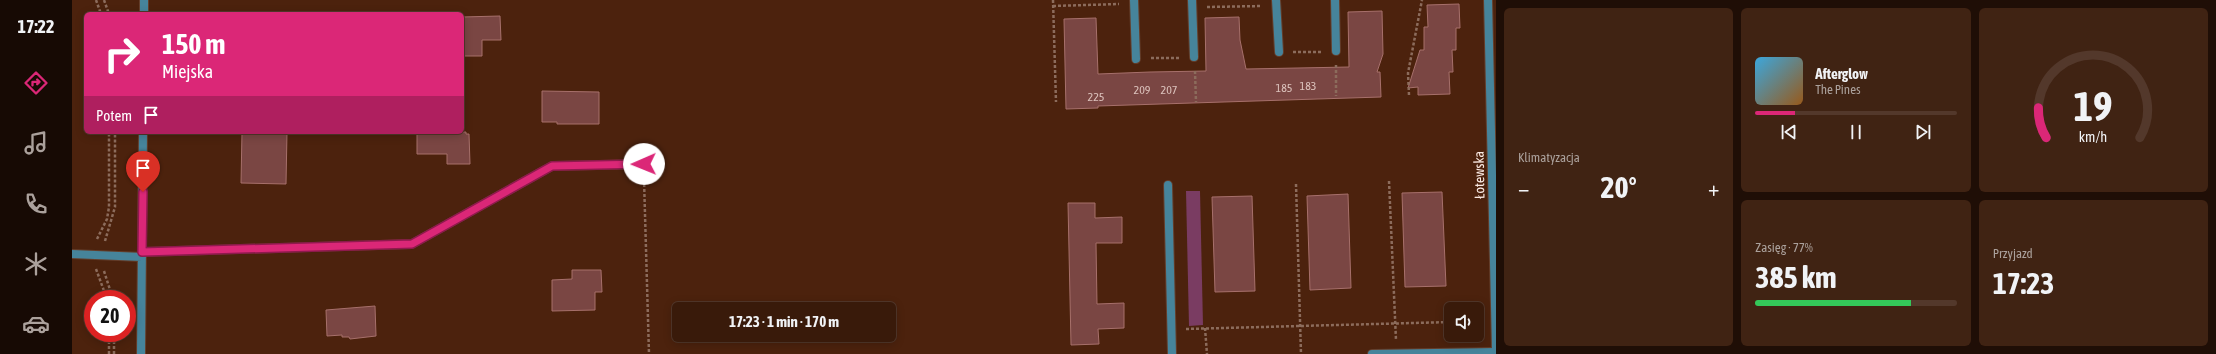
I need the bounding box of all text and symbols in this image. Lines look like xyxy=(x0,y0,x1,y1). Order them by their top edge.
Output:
text: 17:22 xyxy=(17,16,55,37)
icon: right xyxy=(96,28,148,80)
text: 150 m xyxy=(162,28,225,60)
text: Miejska xyxy=(162,61,213,82)
text: Afterglow xyxy=(1815,65,1868,82)
icon: directions xyxy=(22,69,50,97)
house number: 183 xyxy=(1300,79,1316,93)
house number: 185 xyxy=(1276,81,1292,95)
text: The Pines xyxy=(1815,82,1861,97)
text: 19 xyxy=(2074,82,2113,130)
house number: 209 xyxy=(1134,83,1151,97)
house number: 207 xyxy=(1161,83,1178,97)
house number: 225 xyxy=(1088,90,1104,104)
icon: arrive xyxy=(140,104,162,126)
text: Potem xyxy=(96,107,132,124)
icon: previous xyxy=(1778,121,1800,143)
icon: pause xyxy=(1845,121,1867,143)
icon: next xyxy=(1912,121,1934,143)
icon: music xyxy=(22,129,50,157)
text: km/h xyxy=(2079,129,2107,145)
position arrow xyxy=(623,143,665,185)
text: Klimatyzacja xyxy=(1518,150,1580,165)
pin xyxy=(126,151,160,192)
street label: Łotewska xyxy=(1471,151,1487,199)
icon: arrive xyxy=(132,157,154,179)
text: 20° xyxy=(1600,170,1637,204)
text: − xyxy=(1518,175,1529,201)
text: + xyxy=(1708,175,1719,201)
icon: phone xyxy=(22,190,50,218)
text: Zasięg · 77% xyxy=(1755,240,1813,255)
text: Przyjazd xyxy=(1993,246,2033,261)
icon: climate xyxy=(22,250,50,278)
text: 385 km xyxy=(1755,260,1837,294)
text: 17:23 xyxy=(1993,266,2054,300)
speed limit sign: 20 xyxy=(84,290,136,342)
map controls xyxy=(1444,302,1484,342)
button: sound xyxy=(1444,302,1484,342)
icon: car xyxy=(22,310,50,338)
text: 17:23 · 1 min · 170 m xyxy=(729,313,839,330)

